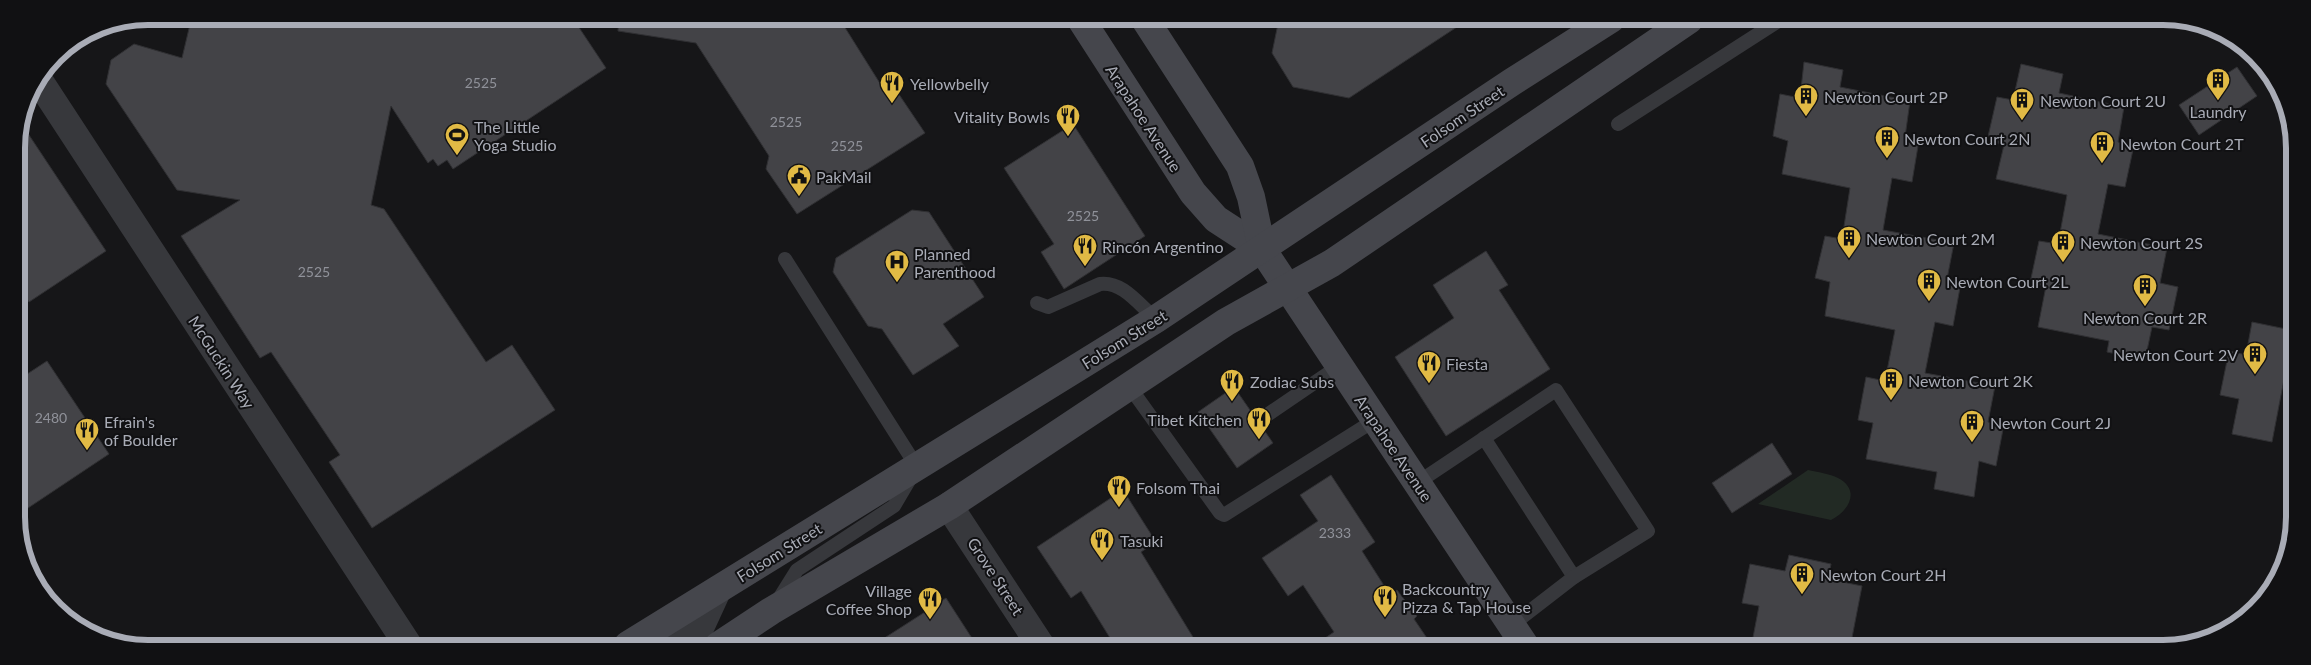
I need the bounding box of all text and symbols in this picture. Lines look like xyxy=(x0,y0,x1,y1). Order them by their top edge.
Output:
street label: Arapahoe Avenue xyxy=(1102,61,1186,175)
building icon: Laundry xyxy=(2205,67,2231,101)
restaurant icon: Yellowbelly xyxy=(879,70,905,104)
house number: 2525 xyxy=(465,74,497,91)
place label: Yellowbelly xyxy=(910,74,990,93)
street label: Folsom Street xyxy=(1417,81,1508,151)
building icon: Newton Court 2P xyxy=(1793,83,1819,117)
place label: Newton Court 2P xyxy=(1824,87,1948,106)
building icon: Newton Court 2U xyxy=(2009,87,2035,121)
place label: Newton Court 2U xyxy=(2040,91,2166,110)
place label: Laundry xyxy=(2189,102,2247,121)
restaurant icon: Vitality Bowls xyxy=(1055,103,1081,137)
place label: Vitality Bowls xyxy=(954,107,1050,126)
house number: 2525 xyxy=(770,113,802,130)
place label: The Little Yoga Studio xyxy=(474,117,556,154)
sports icon: The Little Yoga Studio xyxy=(444,122,470,156)
building icon: Newton Court 2N xyxy=(1874,125,1900,159)
place label: Newton Court 2N xyxy=(1904,129,2030,148)
building icon: Newton Court 2T xyxy=(2089,130,2115,164)
place label: Newton Court 2T xyxy=(2120,134,2244,153)
house number: 2525 xyxy=(831,137,863,154)
public building icon: PakMail xyxy=(786,163,812,197)
place label: PakMail xyxy=(816,167,872,186)
house number: 2525 xyxy=(1067,207,1099,224)
building icon: Newton Court 2M xyxy=(1836,225,1862,259)
place label: Newton Court 2M xyxy=(1866,229,1995,248)
building icon: Newton Court 2S xyxy=(2050,229,2076,263)
restaurant icon: Rincón Argentino xyxy=(1072,233,1098,267)
place label: Newton Court 2S xyxy=(2080,233,2203,252)
place label: Rincón Argentino xyxy=(1102,237,1224,256)
place label: Planned Parenthood xyxy=(914,244,996,281)
hospital icon: Planned Parenthood xyxy=(884,249,910,283)
house number: 2525 xyxy=(298,263,330,280)
building icon: Newton Court 2L xyxy=(1916,268,1942,302)
place label: Newton Court 2L xyxy=(1946,272,2068,291)
building icon: Newton Court 2R xyxy=(2132,273,2158,307)
street label: Folsom Street xyxy=(1078,305,1170,373)
place label: Newton Court 2R xyxy=(2083,308,2207,327)
street label: McGuckin Way xyxy=(185,312,259,413)
building icon: Newton Court 2V xyxy=(2242,341,2268,375)
place label: Newton Court 2V xyxy=(2113,345,2238,364)
restaurant icon: Fiesta xyxy=(1416,350,1442,384)
place label: Fiesta xyxy=(1446,354,1488,373)
building icon: Newton Court 2K xyxy=(1878,367,1904,401)
restaurant icon: Zodiac Subs xyxy=(1219,368,1245,402)
place label: Newton Court 2K xyxy=(1908,371,2033,390)
place label: Zodiac Subs xyxy=(1250,372,1334,391)
street label: Arapahoe Avenue xyxy=(1351,391,1437,505)
restaurant icon: Tibet Kitchen xyxy=(1246,406,1272,440)
house number: 2480 xyxy=(35,409,67,426)
building icon: Newton Court 2J xyxy=(1959,409,1985,443)
place label: Tibet Kitchen xyxy=(1147,410,1242,429)
place label: Efrain's of Boulder xyxy=(104,412,178,449)
place label: Newton Court 2J xyxy=(1990,413,2111,432)
restaurant icon: Efrain's of Boulder xyxy=(74,417,100,451)
restaurant icon: Folsom Thai xyxy=(1106,474,1132,508)
place label: Folsom Thai xyxy=(1136,478,1220,497)
street label: Folsom Street xyxy=(733,518,825,586)
house number: 2333 xyxy=(1319,524,1351,541)
restaurant icon: Tasuki xyxy=(1089,527,1115,561)
place label: Tasuki xyxy=(1120,531,1163,550)
street label: Grove Street xyxy=(964,534,1028,619)
building icon: Newton Court 2H xyxy=(1789,561,1815,595)
place label: Newton Court 2H xyxy=(1820,565,1946,584)
place label: Backcountry Pizza & Tap House xyxy=(1402,579,1531,616)
place label: Village Coffee Shop xyxy=(826,581,912,618)
restaurant icon: Backcountry Pizza & Tap House xyxy=(1372,584,1398,618)
restaurant icon: Village Coffee Shop xyxy=(917,586,943,620)

